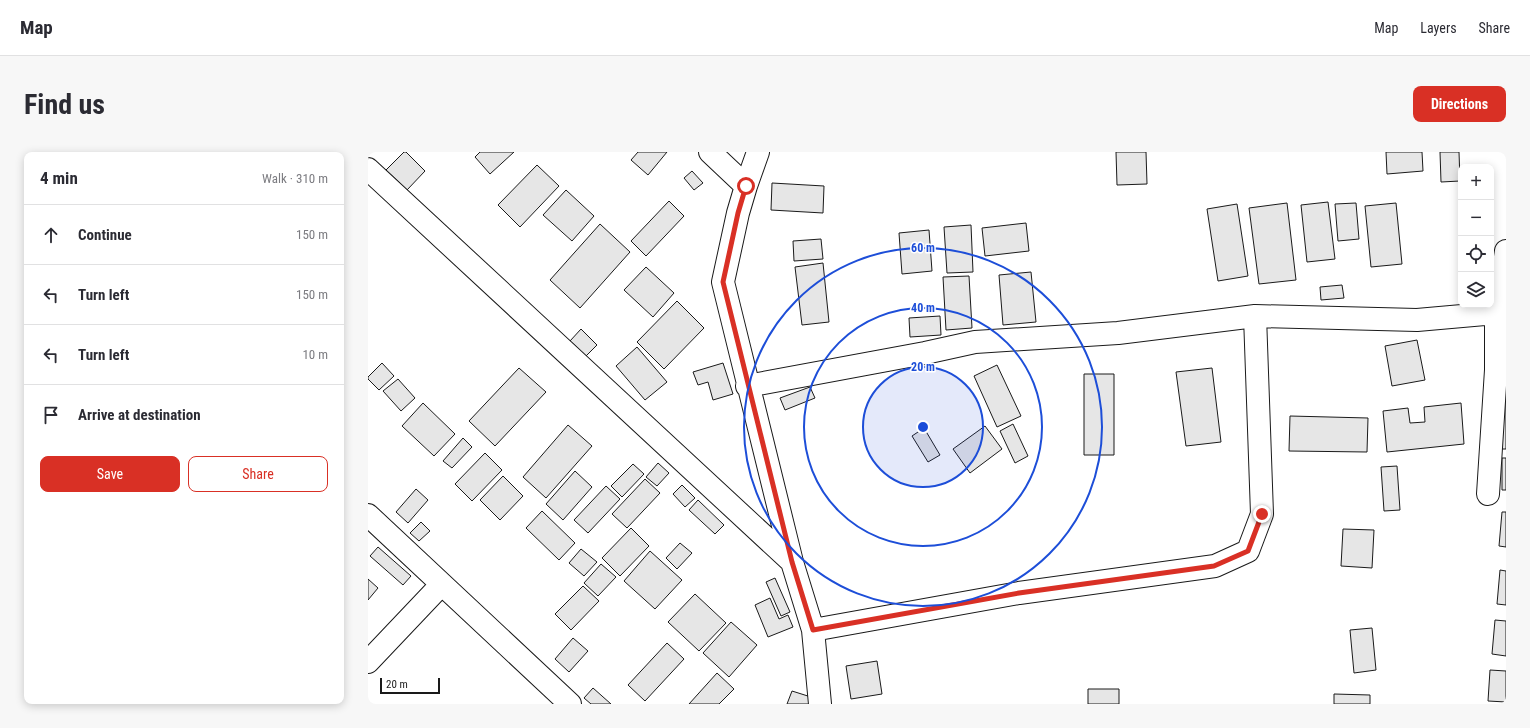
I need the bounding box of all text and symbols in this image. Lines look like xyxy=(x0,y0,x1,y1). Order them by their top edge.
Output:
text: Map xyxy=(20,16,53,39)
text: Map xyxy=(1374,20,1398,36)
text: Layers xyxy=(1420,20,1457,36)
text: Share xyxy=(1479,20,1510,36)
button: Directions xyxy=(1413,86,1506,122)
text: Find us xyxy=(24,88,105,121)
map controls xyxy=(1458,164,1494,308)
button: + xyxy=(1458,164,1494,200)
text: 4 min xyxy=(40,168,78,188)
text: Walk · 310 m xyxy=(262,171,328,186)
route start xyxy=(737,177,755,195)
button: − xyxy=(1458,200,1494,236)
icon: ahead xyxy=(40,224,62,246)
text: Continue xyxy=(78,226,132,244)
text: 150 m xyxy=(296,227,328,242)
button: locate xyxy=(1458,236,1494,272)
text: 60 m xyxy=(911,241,935,255)
button: layers xyxy=(1458,272,1494,308)
icon: left xyxy=(40,284,62,306)
text: Turn left xyxy=(78,286,129,304)
text: 150 m xyxy=(296,287,328,302)
text: 40 m xyxy=(911,301,935,315)
icon: left xyxy=(40,344,62,366)
text: Turn left xyxy=(78,346,129,364)
text: 10 m xyxy=(302,347,328,362)
text: 20 m xyxy=(911,360,935,374)
icon: arrive xyxy=(40,404,62,426)
text: Arrive at destination xyxy=(78,406,201,424)
centre of rings xyxy=(916,420,930,434)
button: Save xyxy=(40,456,180,492)
button: Share xyxy=(188,456,328,492)
route end xyxy=(1253,505,1271,523)
scale bar xyxy=(380,676,440,695)
text: 20 m xyxy=(386,678,408,691)

